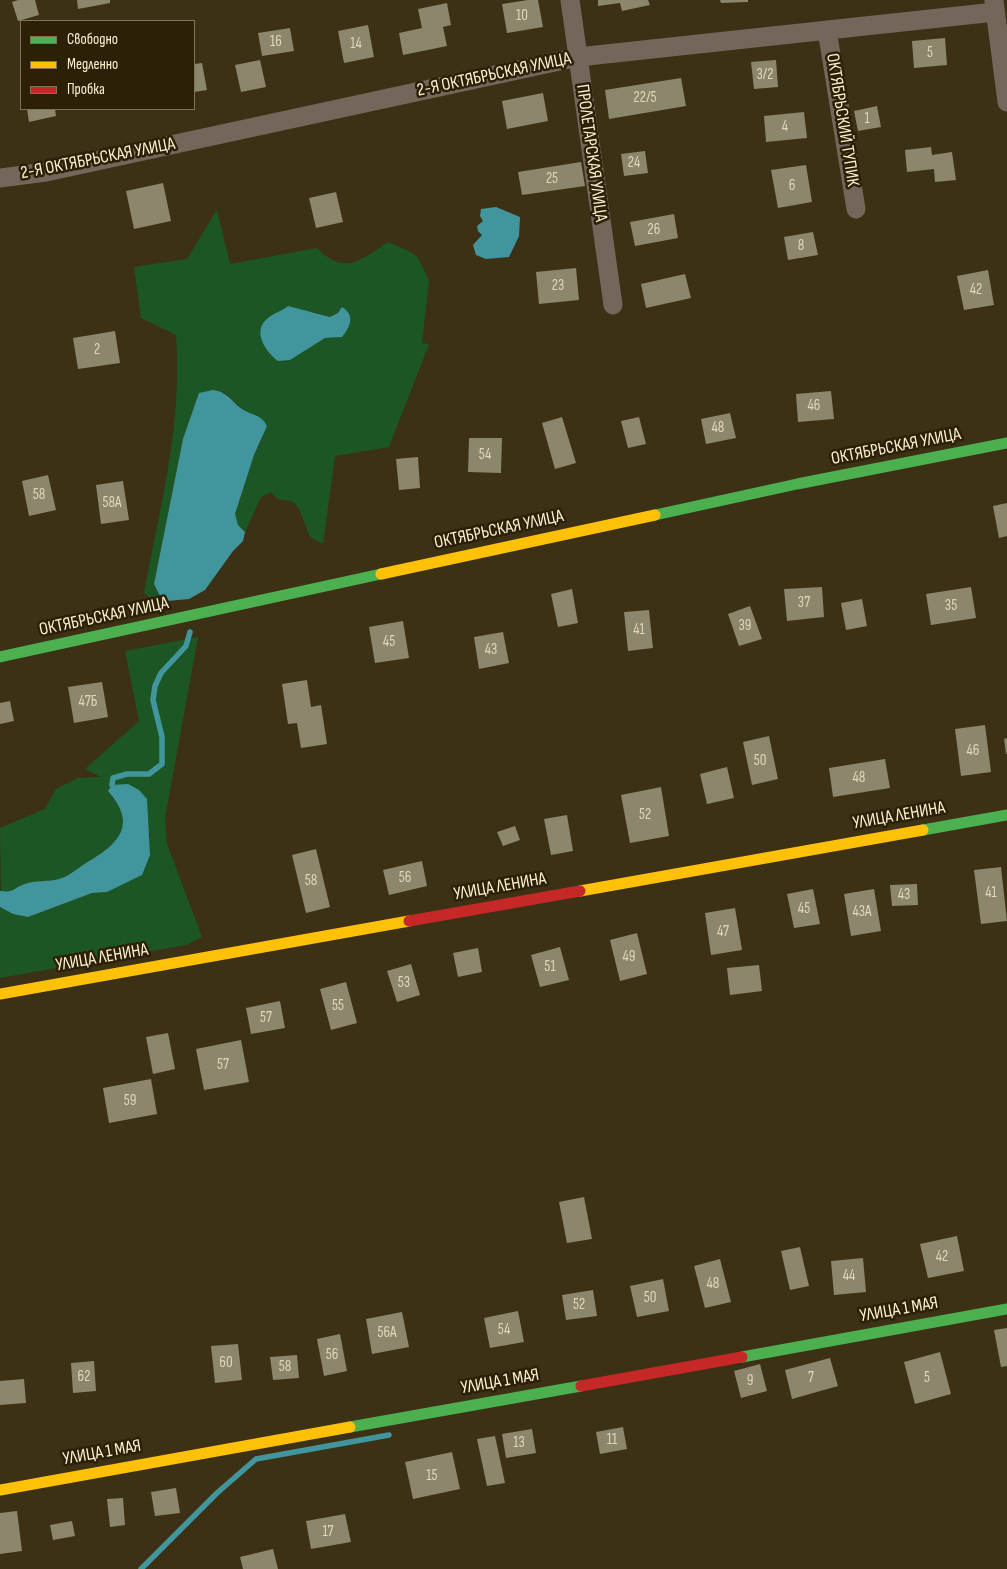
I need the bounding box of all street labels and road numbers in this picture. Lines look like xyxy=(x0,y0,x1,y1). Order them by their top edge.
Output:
street label: 2-Я ОКТЯБРЬСКАЯ УЛИЦА xyxy=(415,48,573,102)
street label: ОКТЯБРЬСКИЙ ТУПИК xyxy=(821,52,863,188)
street label: ПРОЛЕТАРСКАЯ УЛИЦА xyxy=(571,83,611,223)
street label: 2-Я ОКТЯБРЬСКАЯ УЛИЦА xyxy=(19,133,177,185)
street label: ОКТЯБРЬСКАЯ УЛИЦА xyxy=(829,424,963,470)
street label: ОКТЯБРЬСКАЯ УЛИЦА xyxy=(432,506,566,554)
street label: ОКТЯБРЬСКАЯ УЛИЦА xyxy=(37,593,171,641)
street label: УЛИЦА ЛЕНИНА xyxy=(851,797,947,835)
street label: УЛИЦА ЛЕНИНА xyxy=(452,868,548,906)
street label: УЛИЦА ЛЕНИНА xyxy=(54,939,150,977)
street label: УЛИЦА 1 МАЯ xyxy=(858,1292,940,1328)
street label: УЛИЦА 1 МАЯ xyxy=(459,1364,541,1400)
street label: УЛИЦА 1 МАЯ xyxy=(61,1435,143,1471)

